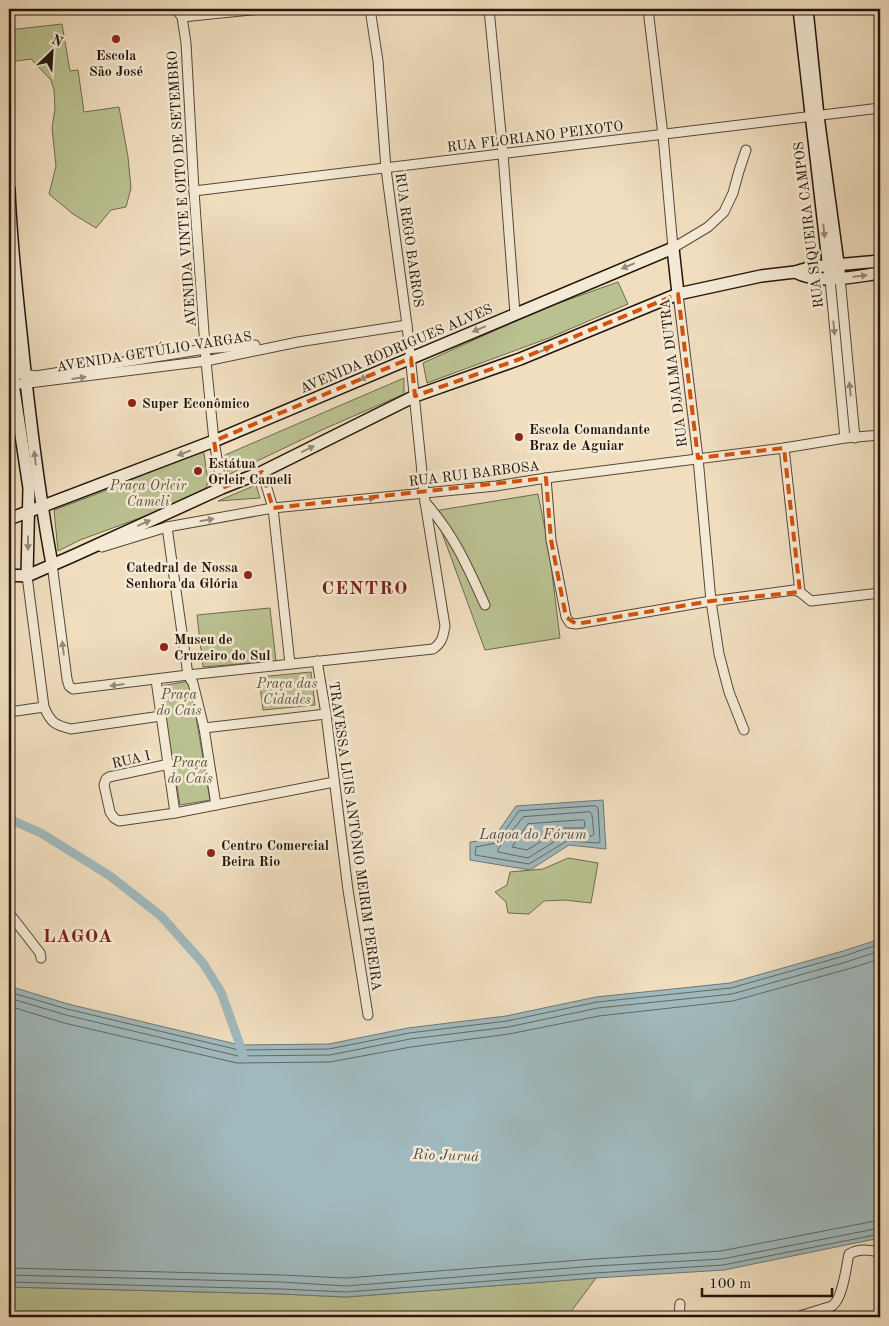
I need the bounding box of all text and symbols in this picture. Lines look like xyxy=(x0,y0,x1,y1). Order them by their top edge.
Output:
north arrow xyxy=(28,28,78,78)
text: N xyxy=(49,33,65,50)
marker: Escola São José xyxy=(110,33,122,45)
place label: Escola São José xyxy=(89,49,143,79)
street label: AVENIDA VINTE E OITO DE SETEMBRO xyxy=(165,50,199,327)
street label: RUA FLORIANO PEIXOTO xyxy=(446,119,624,155)
street label: RUA SIQUEIRA CAMPOS xyxy=(792,141,826,309)
street label: RUA REGO BARROS xyxy=(393,172,425,308)
one-way arrow xyxy=(820,223,828,239)
one-way arrow xyxy=(621,263,635,271)
one-way arrow xyxy=(852,272,868,280)
street label: RUA DJALMA DUTRA xyxy=(658,297,690,448)
street label: AVENIDA RODRIGUES ALVES xyxy=(298,302,495,396)
one-way arrow xyxy=(830,320,838,336)
street label: AVENIDA GETÚLIO VARGAS xyxy=(55,326,253,374)
one-way arrow xyxy=(471,326,486,334)
one-way arrow xyxy=(537,345,551,353)
one-way arrow xyxy=(71,374,87,382)
one-way arrow xyxy=(359,374,373,382)
one-way arrow xyxy=(846,381,854,397)
marker: Super Econômico xyxy=(126,397,138,409)
place label: Super Econômico xyxy=(142,397,250,411)
place label: Escola Comandante Braz de Aguiar xyxy=(529,423,650,453)
marker: Escola Comandante Braz de Aguiar xyxy=(513,431,525,443)
one-way arrow xyxy=(301,445,316,453)
one-way arrow xyxy=(176,449,191,457)
one-way arrow xyxy=(31,450,39,466)
place label: Estátua Orleir Cameli xyxy=(208,457,292,487)
street label: RUA RUI BARBOSA xyxy=(408,459,541,489)
marker: Estátua Orleir Cameli xyxy=(192,465,204,477)
park label: Praça Orleir Cameli xyxy=(109,479,187,509)
one-way arrow xyxy=(360,495,376,503)
one-way arrow xyxy=(199,515,215,523)
one-way arrow xyxy=(137,518,151,526)
one-way arrow xyxy=(23,535,31,551)
place label: Catedral de Nossa Senhora da Glória xyxy=(126,561,238,591)
marker: Catedral de Nossa Senhora da Glória xyxy=(242,569,254,581)
district label: CENTRO xyxy=(321,580,409,599)
place label: Museu de Cruzeiro do Sul xyxy=(174,633,270,663)
one-way arrow xyxy=(59,640,67,656)
marker: Museu de Cruzeiro do Sul xyxy=(158,641,170,653)
park label: Praça das Cidades xyxy=(256,677,318,707)
street label: TRAVESSA LUIS ANTÔNIO MEIRIM PEREIRA xyxy=(326,680,387,992)
one-way arrow xyxy=(109,681,125,689)
park label: Praça do Cais xyxy=(156,688,202,718)
street label: RUA I xyxy=(111,749,152,771)
park label: Praça do Caís xyxy=(167,756,213,786)
water label: Lagoa do Fórum xyxy=(478,828,587,843)
place label: Centro Comercial Beira Rio xyxy=(221,839,329,869)
marker: Centro Comercial Beira Rio xyxy=(205,847,217,859)
district label: LAGOA xyxy=(43,928,113,947)
water label: Rio Juruá xyxy=(411,1148,480,1165)
scale bar xyxy=(702,1266,832,1298)
text: 100 m xyxy=(709,1277,751,1292)

